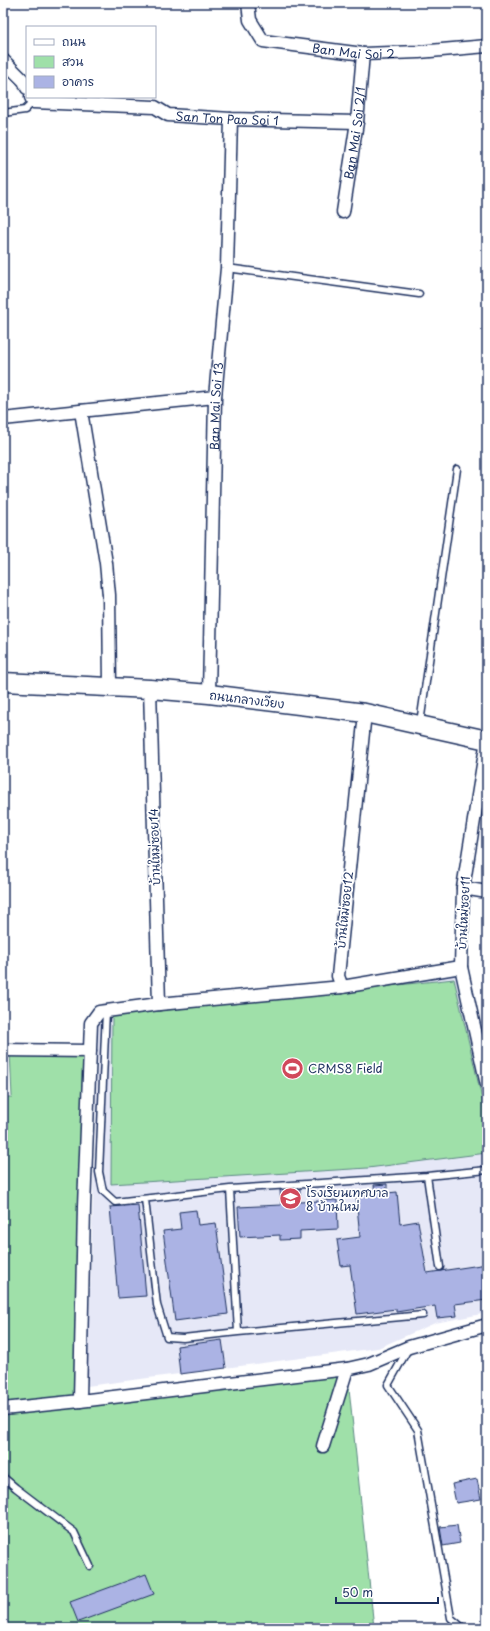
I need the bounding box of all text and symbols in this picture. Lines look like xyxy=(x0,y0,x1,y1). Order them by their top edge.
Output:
legend xyxy=(26,26,156,98)
text: ถนน xyxy=(62,32,86,50)
street label: Ban Mai Soi 2 xyxy=(311,38,395,63)
text: สวน xyxy=(62,52,83,70)
text: อาคาร xyxy=(62,72,94,90)
street label: Ban Mai Soi 2/1 xyxy=(339,86,369,180)
street label: San Ton Pao Soi 1 xyxy=(175,107,279,129)
street label: Ban Mai Soi 13 xyxy=(205,361,227,450)
street label: ถนนกลางเวียง xyxy=(208,685,286,713)
street label: บ้านใหม่ซอย14 xyxy=(144,808,164,886)
street label: บ้านใหม่ซอย12 xyxy=(331,870,357,950)
street label: บ้านใหม่ซอย11 xyxy=(452,876,474,950)
sports icon: CRMS8 Field xyxy=(280,1055,306,1081)
place label: CRMS8 Field xyxy=(308,1059,383,1077)
place label: โรงเรียนเทศบาล 8 บ้านใหม่ xyxy=(306,1183,389,1215)
school or university icon: โรงเรียนเทศบาล 8 บ้านใหม่ xyxy=(277,1186,303,1212)
scale bar xyxy=(336,1579,438,1605)
text: 50 m xyxy=(342,1583,373,1601)

